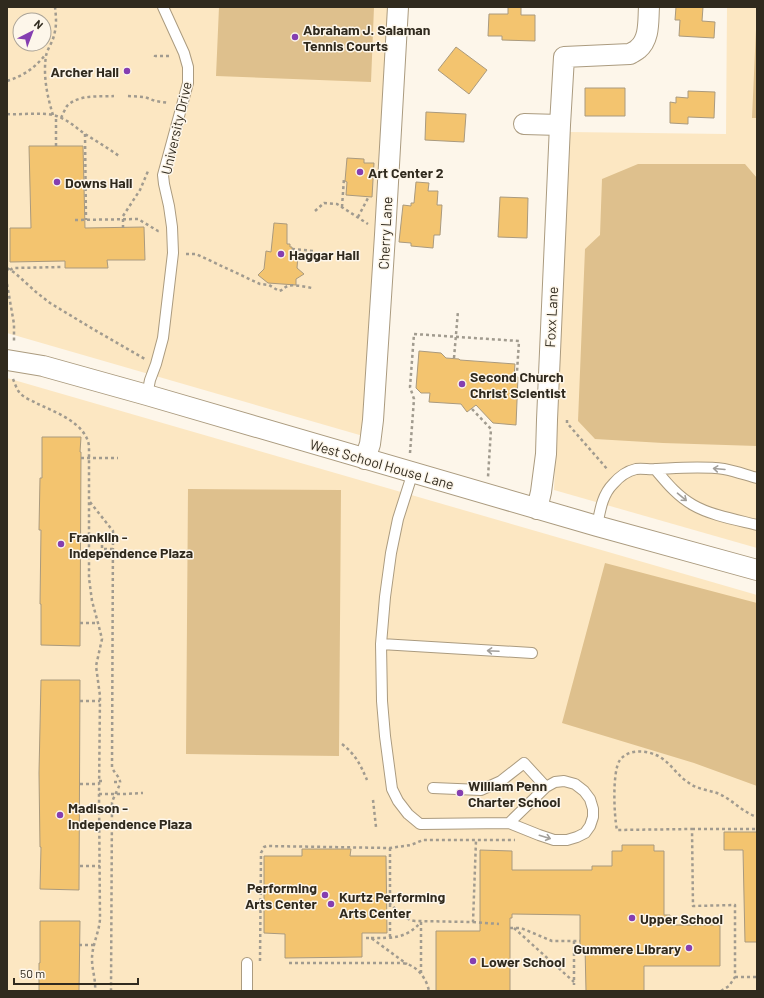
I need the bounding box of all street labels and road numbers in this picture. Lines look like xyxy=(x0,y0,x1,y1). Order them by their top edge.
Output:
street label: University Drive xyxy=(157,80,195,176)
street label: Cherry Lane xyxy=(375,196,395,270)
street label: Foxx Lane xyxy=(541,286,561,348)
street label: West School House Lane xyxy=(308,435,456,493)

